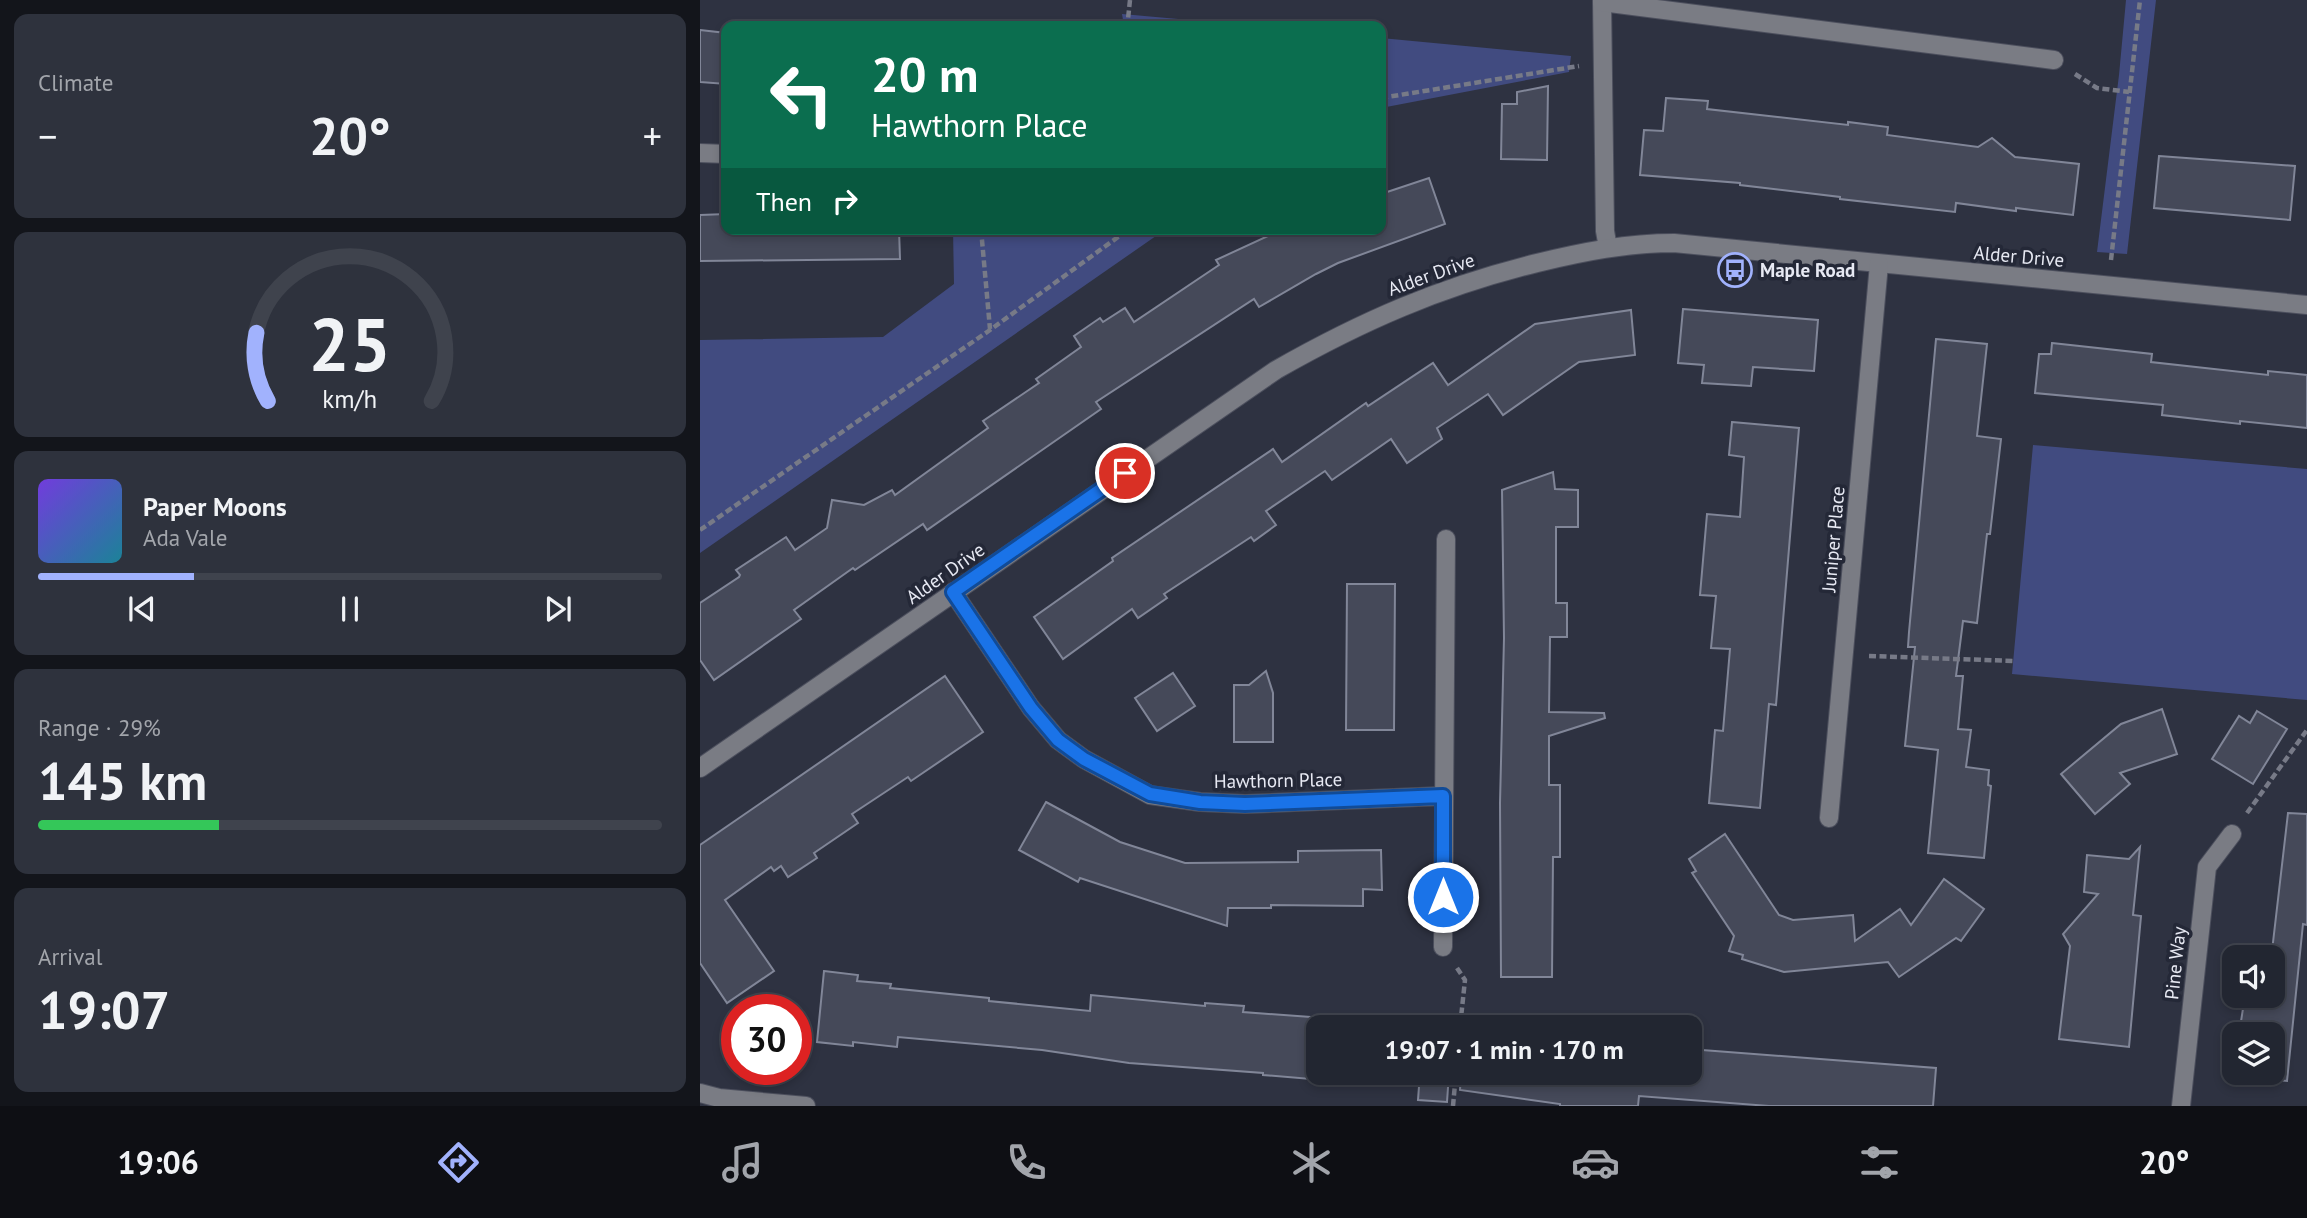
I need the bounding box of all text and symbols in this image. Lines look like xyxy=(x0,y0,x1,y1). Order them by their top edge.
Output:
text: 20 m xyxy=(871,42,978,106)
icon: left xyxy=(756,49,847,140)
text: Climate xyxy=(38,68,113,97)
text: 20° xyxy=(309,102,391,169)
text: Hawthorn Place xyxy=(871,104,1087,146)
text: − xyxy=(38,111,57,160)
text: + xyxy=(643,111,662,160)
icon: right xyxy=(826,182,864,220)
text: Then xyxy=(756,185,812,218)
street label: Alder Drive xyxy=(1973,240,2065,272)
street label: Alder Drive xyxy=(1384,247,1478,301)
bus stop icon: Maple Road xyxy=(1716,251,1754,289)
place label: Maple Road xyxy=(1760,258,1855,282)
text: 25 xyxy=(309,297,391,391)
text: km/h xyxy=(323,382,377,414)
pin xyxy=(1095,443,1155,503)
icon: arrive xyxy=(1106,454,1144,492)
street label: Juniper Place xyxy=(1816,485,1850,594)
text: Paper Moons xyxy=(143,490,287,523)
text: Ada Vale xyxy=(143,523,227,552)
street label: Alder Drive xyxy=(901,537,989,609)
icon: previous xyxy=(123,590,161,628)
icon: pause xyxy=(331,590,369,628)
icon: next xyxy=(539,590,577,628)
text: Range · 29% xyxy=(38,713,161,742)
text: 145 km xyxy=(38,747,207,814)
street label: Hawthorn Place xyxy=(1214,767,1342,793)
position arrow xyxy=(1406,860,1480,934)
street label: Pine Way xyxy=(2159,925,2191,1001)
text: Arrival xyxy=(38,942,102,971)
map controls xyxy=(2222,945,2285,1085)
button: sound xyxy=(2222,945,2285,1008)
text: 19:07 xyxy=(38,976,170,1043)
speed limit sign: 30 xyxy=(721,994,812,1085)
button: layers xyxy=(2222,1022,2285,1085)
text: 19:07 · 1 min · 170 m xyxy=(1384,1033,1624,1066)
icon: directions xyxy=(434,1138,483,1187)
icon: music xyxy=(718,1138,767,1187)
icon: phone xyxy=(1002,1138,1051,1187)
icon: climate xyxy=(1287,1138,1336,1187)
icon: car xyxy=(1571,1138,1620,1187)
icon: filters xyxy=(1855,1138,1904,1187)
text: 19:06 xyxy=(118,1141,199,1183)
text: 20° xyxy=(2139,1141,2189,1183)

